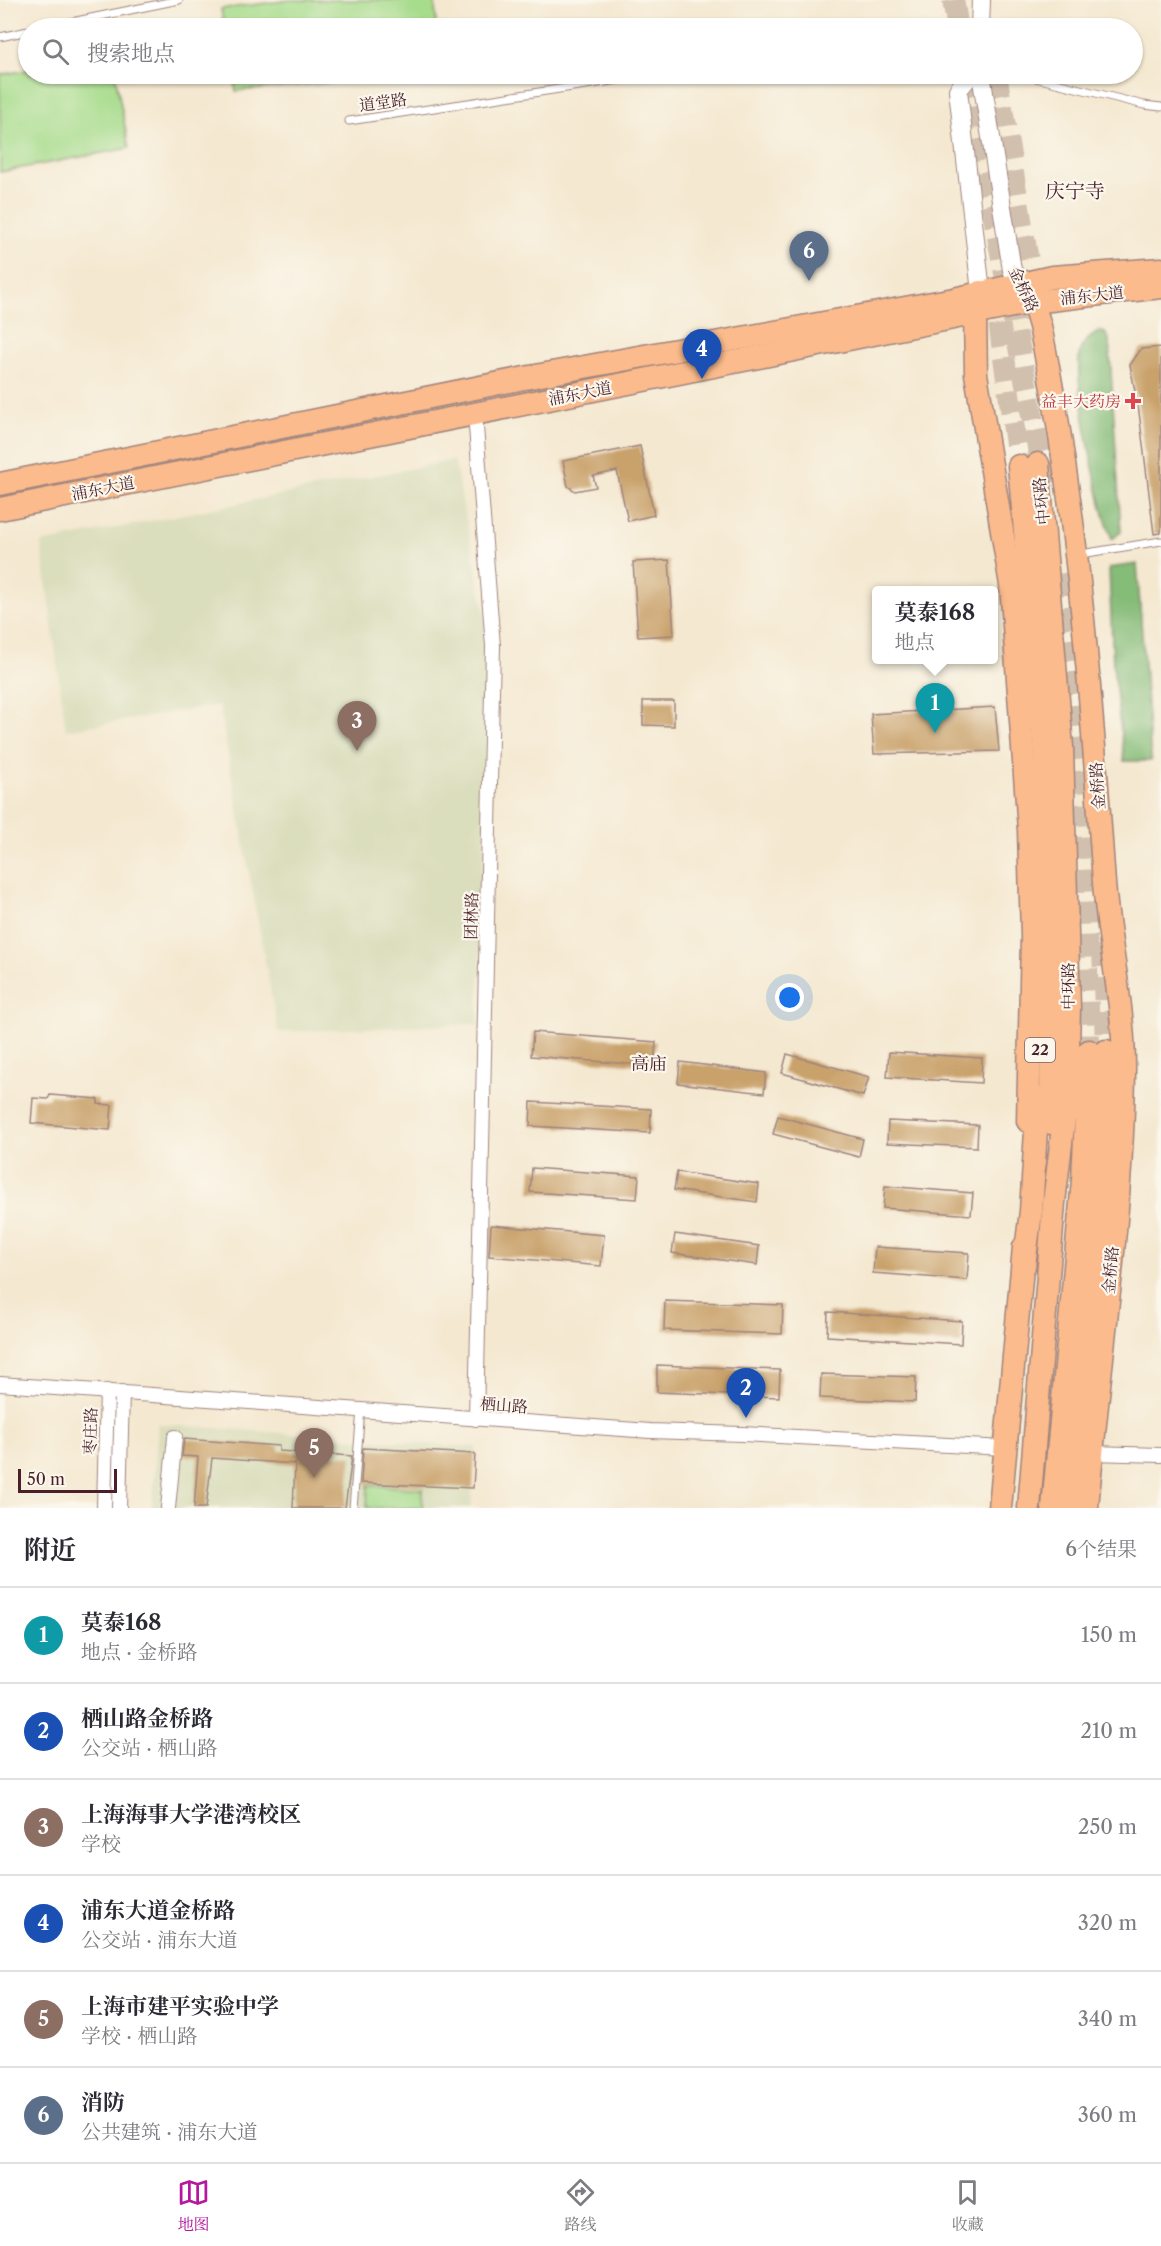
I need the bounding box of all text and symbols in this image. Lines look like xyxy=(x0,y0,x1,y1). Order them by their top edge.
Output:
search box xyxy=(18,18,1143,84)
icon: search xyxy=(39,35,72,68)
text: 搜索地点 xyxy=(87,40,175,67)
street label: 道堂路 xyxy=(358,89,408,115)
district label: 庆宁寺 xyxy=(1045,179,1105,203)
pin: 6 xyxy=(790,232,828,281)
street label: 金桥路 xyxy=(1005,263,1043,315)
street label: 浦东大道 xyxy=(1059,282,1125,308)
pin: 4 xyxy=(682,330,722,379)
street label: 浦东大道 xyxy=(547,377,613,409)
place label: 益丰大药房 xyxy=(1041,391,1121,411)
marker: 益丰大药房 xyxy=(1126,394,1140,408)
street label: 浦东大道 xyxy=(70,472,136,504)
street label: 中环路 xyxy=(1029,476,1053,526)
popup xyxy=(872,586,998,664)
text: 莫泰168 xyxy=(895,599,975,626)
text: 地点 xyxy=(895,630,935,654)
pin: 1 xyxy=(916,684,954,733)
pin: 3 xyxy=(338,702,376,751)
street label: 金桥路 xyxy=(1085,761,1109,811)
street label: 团林路 xyxy=(461,892,481,940)
street label: 中环路 xyxy=(1058,962,1078,1010)
your location xyxy=(775,983,804,1012)
road number: 22 xyxy=(1025,1038,1055,1062)
district label: 高庙 xyxy=(631,1053,667,1075)
street label: 金桥路 xyxy=(1098,1245,1122,1295)
pin: 2 xyxy=(726,1368,766,1418)
street label: 栖山路 xyxy=(479,1393,529,1417)
street label: 枣庄路 xyxy=(79,1407,101,1455)
pin: 5 xyxy=(294,1428,334,1478)
scale bar xyxy=(18,1466,117,1494)
text: 50 m xyxy=(27,1469,65,1489)
text: 附近 xyxy=(24,1534,76,1566)
text: 6个结果 xyxy=(1065,1537,1137,1561)
text: 莫泰168 xyxy=(81,1609,162,1636)
text: 1 xyxy=(39,1623,48,1647)
text: 150 m xyxy=(1081,1623,1137,1647)
text: 地点 · 金桥路 xyxy=(81,1640,197,1664)
text: 栖山路金桥路 xyxy=(81,1705,213,1732)
text: 2 xyxy=(38,1719,49,1743)
text: 210 m xyxy=(1080,1719,1137,1743)
text: 公交站 · 栖山路 xyxy=(81,1736,217,1760)
text: 上海海事大学港湾校区 xyxy=(81,1801,301,1828)
text: 3 xyxy=(38,1815,49,1839)
text: 250 m xyxy=(1078,1815,1137,1839)
text: 学校 xyxy=(81,1832,121,1856)
text: 浦东大道金桥路 xyxy=(81,1897,235,1924)
text: 4 xyxy=(38,1911,49,1935)
text: 320 m xyxy=(1078,1911,1137,1935)
text: 公交站 · 浦东大道 xyxy=(81,1928,237,1952)
text: 上海市建平实验中学 xyxy=(81,1993,279,2020)
text: 5 xyxy=(38,2007,49,2031)
text: 340 m xyxy=(1078,2007,1137,2031)
text: 学校 · 栖山路 xyxy=(81,2024,197,2048)
text: 消防 xyxy=(81,2089,125,2116)
text: 6 xyxy=(38,2103,49,2127)
text: 360 m xyxy=(1078,2103,1137,2127)
text: 公共建筑 · 浦东大道 xyxy=(81,2120,257,2144)
tab: 地图 xyxy=(177,2176,210,2235)
tab: 路线 xyxy=(564,2176,597,2235)
tab: 收藏 xyxy=(951,2176,984,2235)

